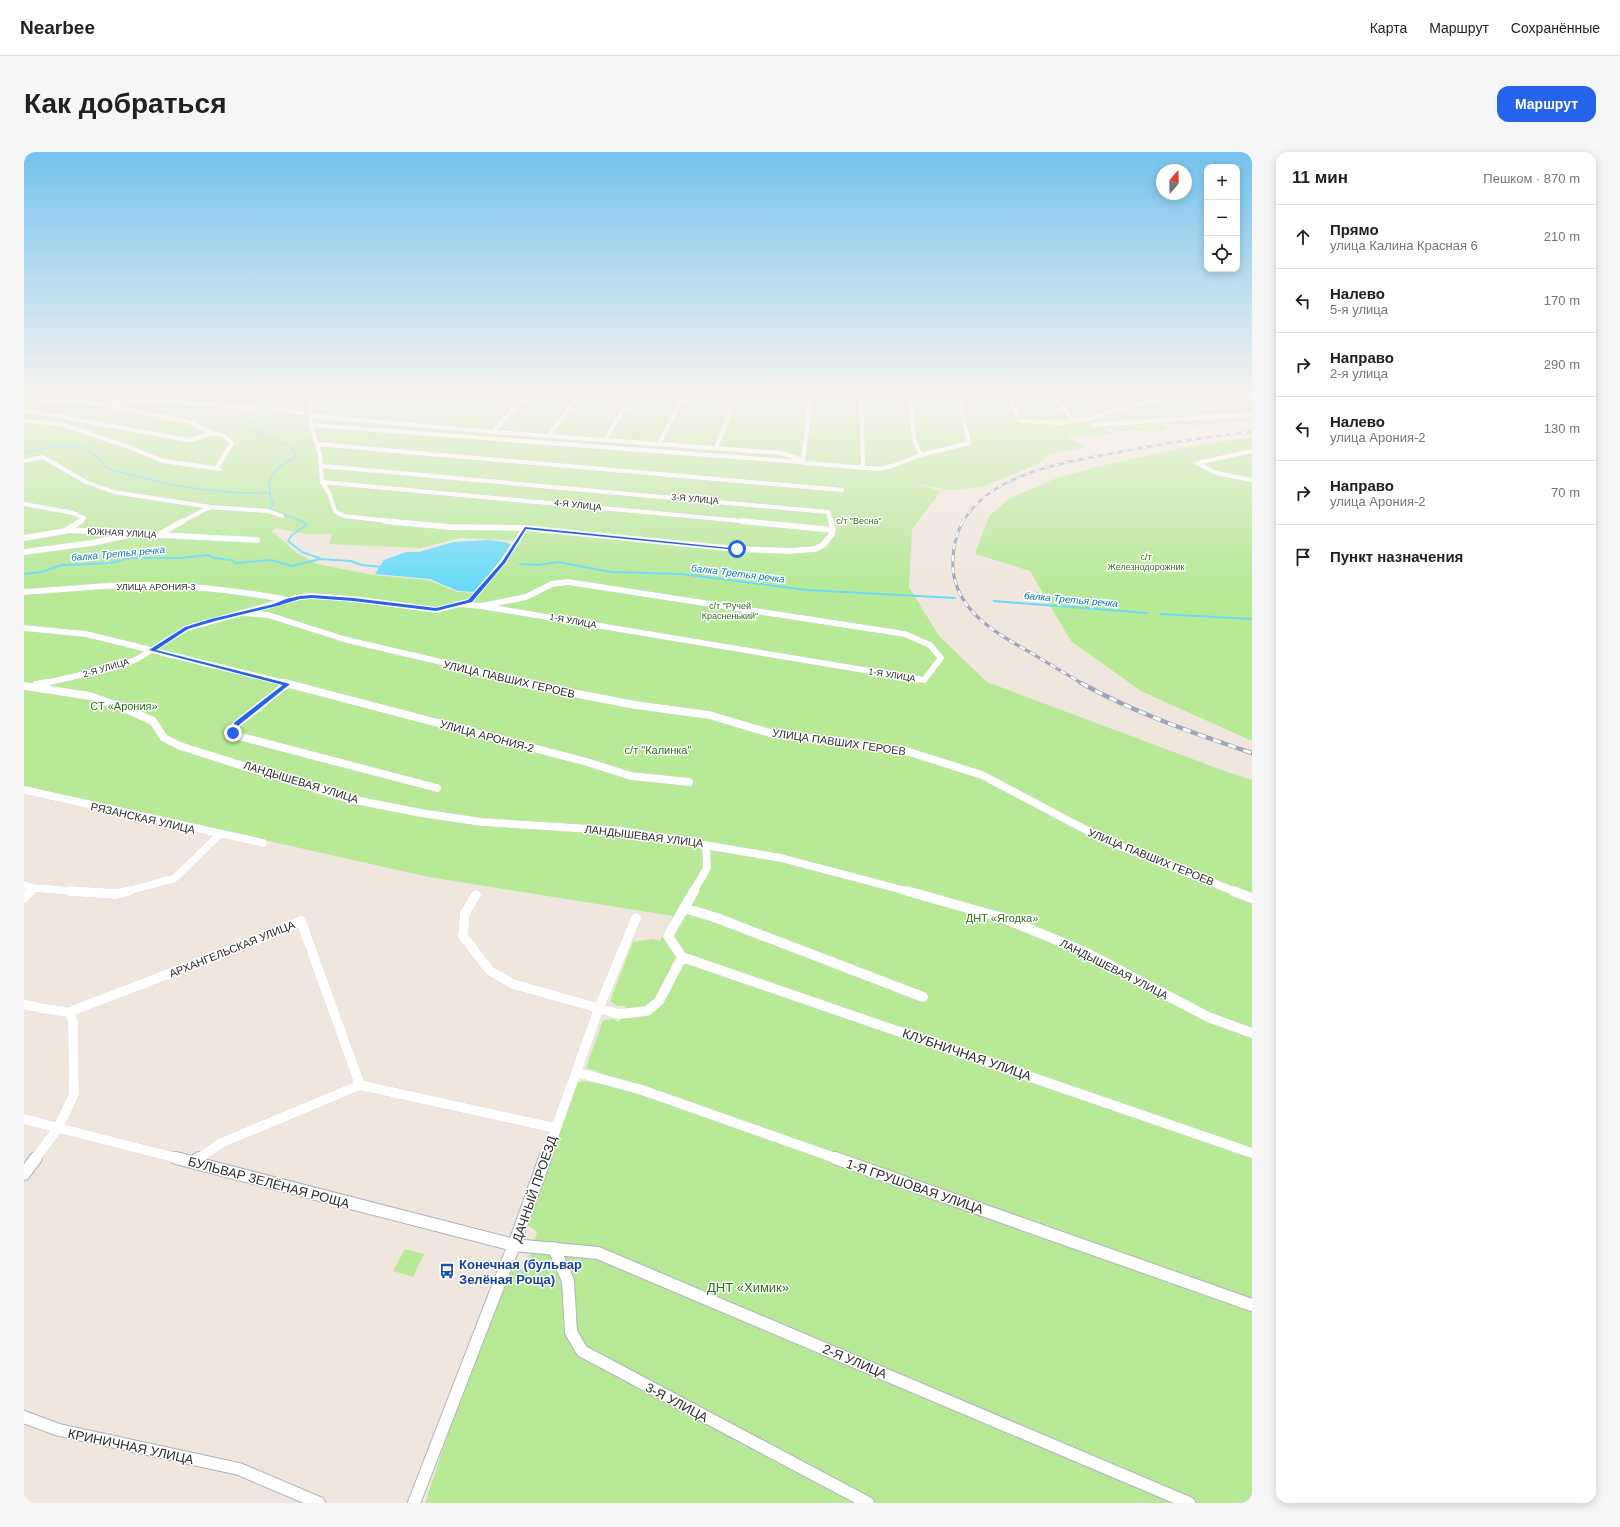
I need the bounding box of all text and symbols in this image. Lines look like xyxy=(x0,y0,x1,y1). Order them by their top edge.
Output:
text: Nearbee xyxy=(20,17,95,38)
text: Карта xyxy=(1370,20,1407,36)
text: Маршрут xyxy=(1429,20,1489,36)
text: Сохранённые xyxy=(1511,20,1600,36)
button: Маршрут xyxy=(1497,86,1596,122)
text: Как добраться xyxy=(24,88,226,119)
north arrow xyxy=(1156,164,1192,200)
map controls xyxy=(1204,164,1240,272)
button: + xyxy=(1204,164,1240,200)
text: 11 мин xyxy=(1292,168,1348,187)
text: Пешком · 870 m xyxy=(1483,171,1580,186)
button: − xyxy=(1204,200,1240,236)
text: Прямо xyxy=(1330,221,1379,238)
icon: ahead xyxy=(1292,226,1314,248)
text: 210 m xyxy=(1544,229,1580,244)
button: locate xyxy=(1204,236,1240,272)
text: улица Калина Красная 6 xyxy=(1330,238,1478,253)
text: Налево xyxy=(1330,285,1385,302)
icon: left xyxy=(1292,290,1314,312)
text: 170 m xyxy=(1544,293,1580,308)
text: 5-я улица xyxy=(1330,302,1388,317)
text: Направо xyxy=(1330,349,1394,366)
icon: right xyxy=(1292,354,1314,376)
text: 290 m xyxy=(1544,357,1580,372)
text: 2-я улица xyxy=(1330,366,1388,381)
text: Налево xyxy=(1330,413,1385,430)
icon: left xyxy=(1292,418,1314,440)
text: 130 m xyxy=(1544,421,1580,436)
text: улица Арония-2 xyxy=(1330,430,1426,445)
text: Направо xyxy=(1330,477,1394,494)
icon: right xyxy=(1292,482,1314,504)
text: 70 m xyxy=(1551,485,1580,500)
street label: 3-Я УЛИЦА xyxy=(671,492,719,506)
text: улица Арония-2 xyxy=(1330,494,1426,509)
street label: 4-Я УЛИЦА xyxy=(554,498,602,512)
park label: с/т "Весна" xyxy=(836,516,882,526)
street label: ЮЖНАЯ УЛИЦА xyxy=(87,526,157,540)
route start xyxy=(728,540,746,558)
water label: балка Третья речка xyxy=(71,544,166,563)
icon: arrive xyxy=(1292,546,1314,568)
text: Пункт назначения xyxy=(1330,548,1463,565)
park label: с/т Железнодорожник xyxy=(1108,552,1185,572)
water label: балка Третья речка xyxy=(690,562,786,585)
street label: УЛИЦА АРОНИЯ-3 xyxy=(116,582,196,592)
water label: балка Третья речка xyxy=(1024,590,1119,609)
park label: с/т "Ручей Красненький" xyxy=(702,601,758,621)
street label: 1-Я УЛИЦА xyxy=(549,612,597,630)
street label: 2-Я УЛИЦА xyxy=(82,657,130,679)
street label: УЛИЦА ПАВШИХ ГЕРОЕВ xyxy=(442,658,576,700)
street label: 1-Я УЛИЦА xyxy=(868,666,916,684)
park label: СТ «Арония» xyxy=(90,700,158,712)
street label: УЛИЦА АРОНИЯ-2 xyxy=(439,718,535,754)
route end xyxy=(224,724,242,742)
street label: УЛИЦА ПАВШИХ ГЕРОЕВ xyxy=(771,727,907,757)
park label: с/т "Калинка" xyxy=(625,744,691,756)
street label: ЛАНДЫШЕВАЯ УЛИЦА xyxy=(242,759,361,805)
street label: РЯЗАНСКАЯ УЛИЦА xyxy=(90,800,197,836)
street label: ЛАНДЫШЕВАЯ УЛИЦА xyxy=(584,823,705,849)
street label: УЛИЦА ПАВШИХ ГЕРОЕВ xyxy=(1086,826,1216,888)
park label: ДНТ «Ягодка» xyxy=(966,912,1038,924)
street label: АРХАНГЕЛЬСКАЯ УЛИЦА xyxy=(168,918,297,980)
street label: ЛАНДЫШЕВАЯ УЛИЦА xyxy=(1058,936,1171,1002)
street label: КЛУБНИЧНАЯ УЛИЦА xyxy=(900,1025,1034,1084)
street label: ДАЧНЫЙ ПРОЕЗД xyxy=(509,1134,560,1244)
street label: БУЛЬВАР ЗЕЛЁНАЯ РОЩА xyxy=(187,1154,352,1211)
street label: 1-Я ГРУШОВАЯ УЛИЦА xyxy=(844,1156,986,1217)
place label: Конечная (бульвар Зелёная Роща) xyxy=(459,1257,582,1287)
bus stop icon: Конечная (бульвар Зелёная Роща) xyxy=(438,1262,456,1280)
park label: ДНТ «Химик» xyxy=(707,1280,789,1295)
street label: 2-Я УЛИЦА xyxy=(820,1341,890,1382)
street label: 3-Я УЛИЦА xyxy=(643,1380,711,1425)
street label: КРИНИЧНАЯ УЛИЦА xyxy=(67,1426,195,1467)

